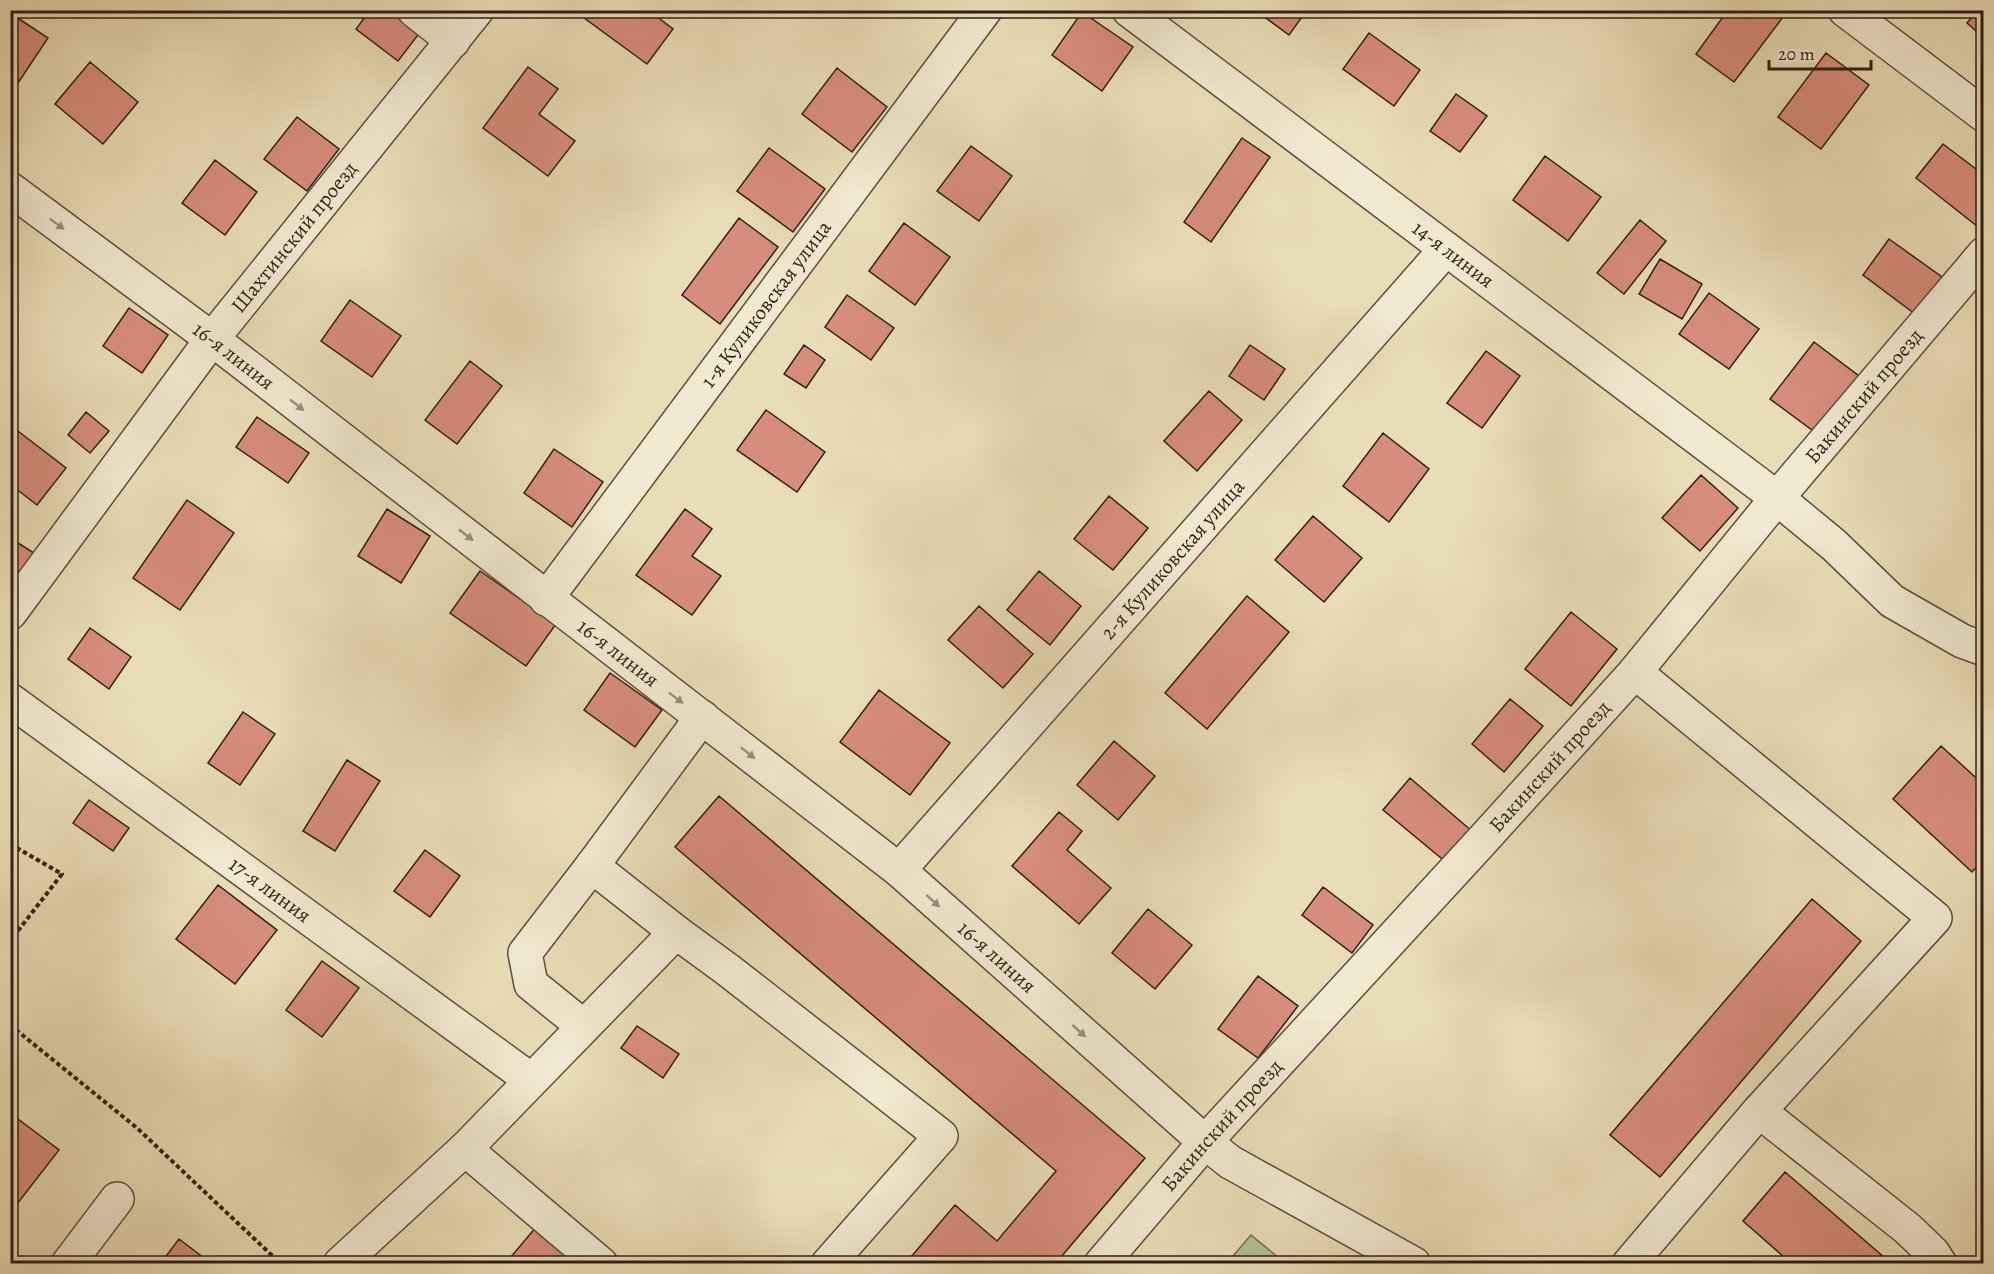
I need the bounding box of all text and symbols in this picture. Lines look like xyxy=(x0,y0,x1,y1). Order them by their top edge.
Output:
scale bar xyxy=(1769,33,1871,71)
text: 20 m xyxy=(1778,42,1815,66)
street label: Шахтинский проезд xyxy=(224,156,364,319)
street label: 1-я Куликовская улица xyxy=(694,214,838,393)
street label: 14-я линия xyxy=(1407,214,1500,294)
one-way arrow xyxy=(49,218,65,230)
street label: 16-я линия xyxy=(187,315,280,396)
street label: Бакинский проезд xyxy=(1798,322,1929,469)
one-way arrow xyxy=(289,398,305,411)
street label: 2-я Куликовская улица xyxy=(1094,473,1251,646)
one-way arrow xyxy=(458,529,473,541)
street label: 16-я линия xyxy=(572,612,665,693)
one-way arrow xyxy=(668,692,684,704)
street label: Бакинский проезд xyxy=(1482,694,1617,838)
one-way arrow xyxy=(741,747,756,759)
street label: 17-я линия xyxy=(223,850,317,929)
one-way arrow xyxy=(926,894,941,908)
street label: 16-я линия xyxy=(952,915,1042,1000)
one-way arrow xyxy=(1071,1024,1086,1037)
street label: Бакинский проезд xyxy=(1155,1053,1289,1197)

